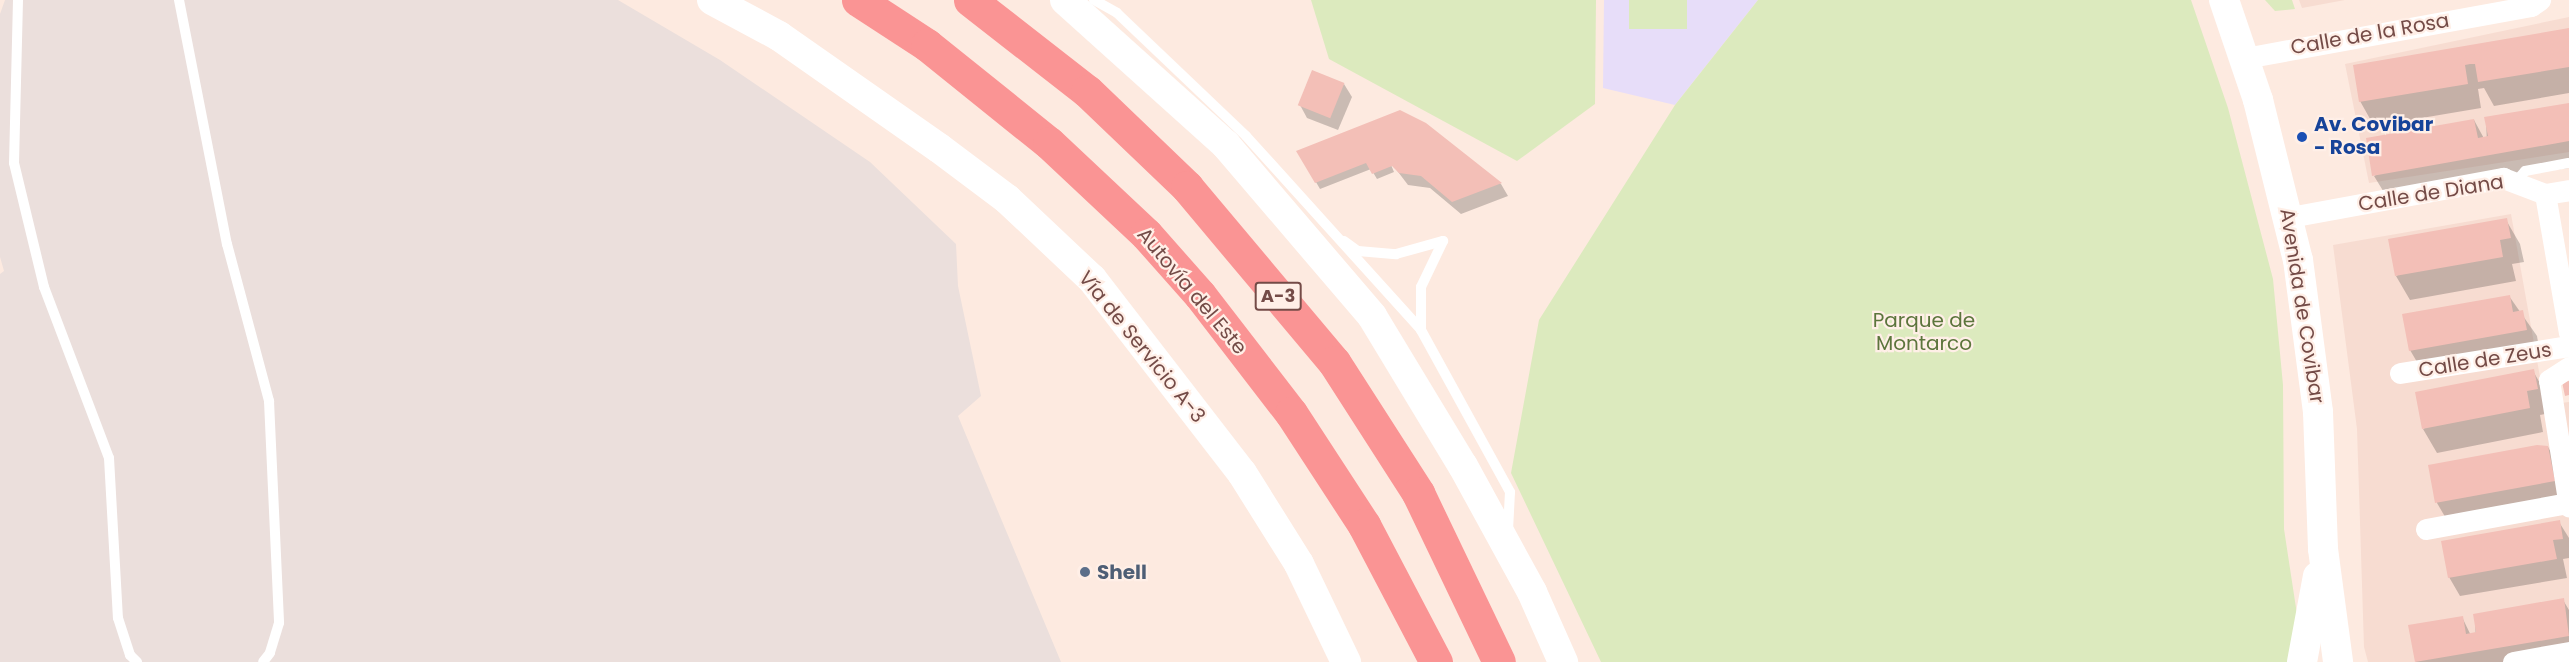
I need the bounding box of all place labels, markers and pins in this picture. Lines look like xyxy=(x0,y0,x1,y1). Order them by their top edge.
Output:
place label: Av. Covibar - Rosa xyxy=(2314,113,2433,160)
marker: Av. Covibar - Rosa xyxy=(2295,130,2309,144)
place label: Shell xyxy=(1097,560,1147,584)
marker: Shell xyxy=(1078,565,1092,579)

